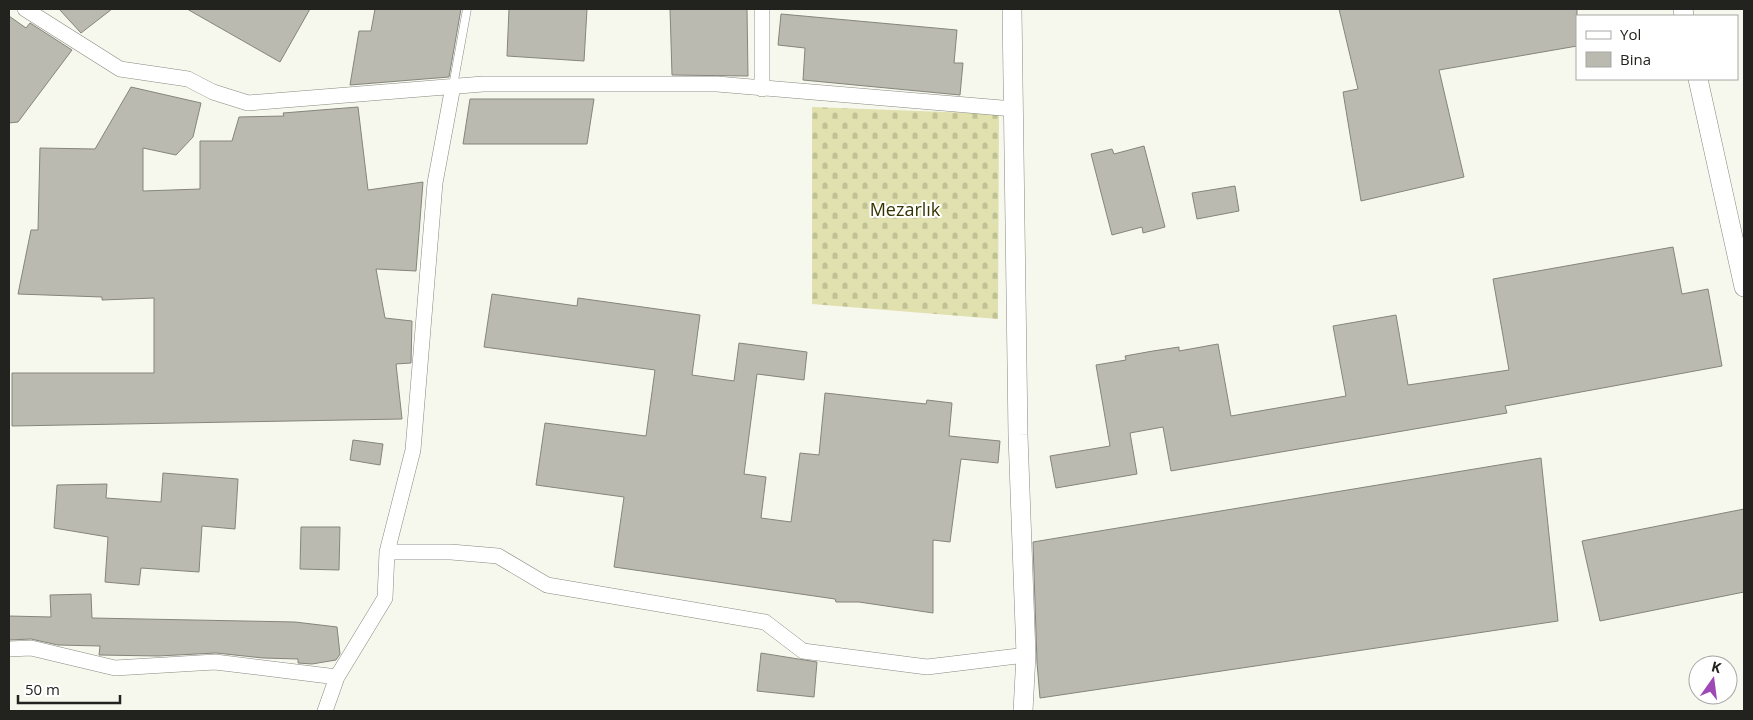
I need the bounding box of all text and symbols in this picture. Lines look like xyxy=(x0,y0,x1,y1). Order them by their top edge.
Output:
legend xyxy=(1576,15,1738,80)
text: Yol xyxy=(1620,24,1641,44)
text: Bina xyxy=(1620,49,1651,69)
park label: Mezarlık xyxy=(870,197,941,221)
north arrow xyxy=(1688,655,1738,705)
text: K xyxy=(1709,657,1724,677)
scale bar xyxy=(18,672,120,704)
text: 50 m xyxy=(25,679,60,699)

